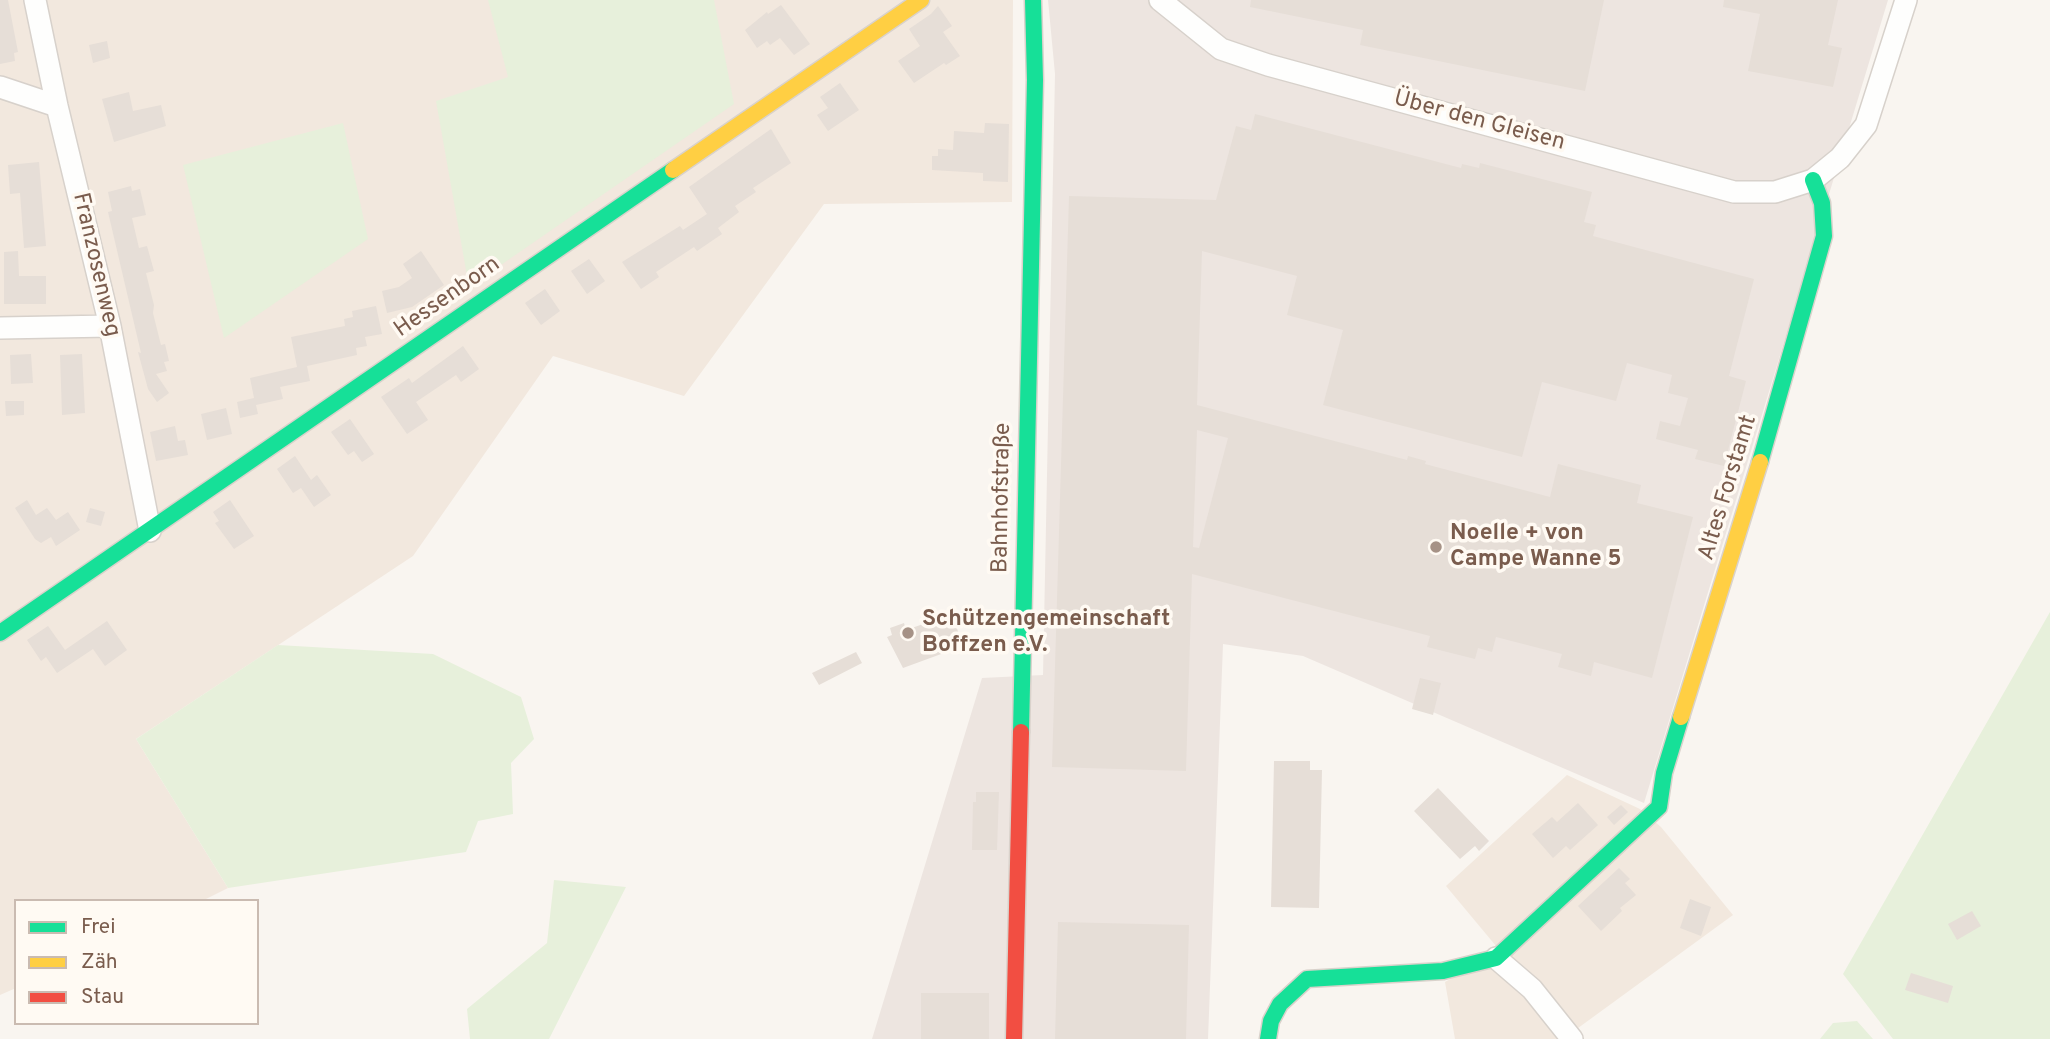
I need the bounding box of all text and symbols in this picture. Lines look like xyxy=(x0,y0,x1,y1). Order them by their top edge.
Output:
street label: Über den Gleisen xyxy=(1390,86,1568,158)
street label: Franzosenweg xyxy=(65,190,125,340)
street label: Hessenborn xyxy=(390,251,506,345)
street label: Altes Forstamt xyxy=(1694,412,1764,564)
street label: Bahnhofstraße xyxy=(988,422,1018,574)
place label: Noelle + von Campe Wanne 5 xyxy=(1450,520,1621,574)
marker: Noelle + von Campe Wanne 5 xyxy=(1428,539,1444,555)
place label: Schützengemeinschaft Boffzen e.V. xyxy=(922,606,1170,660)
marker: Schützengemeinschaft Boffzen e.V. xyxy=(900,625,916,641)
legend xyxy=(14,899,259,1025)
text: Frei xyxy=(81,914,116,941)
text: Zäh xyxy=(81,949,118,976)
text: Stau xyxy=(81,984,124,1011)

